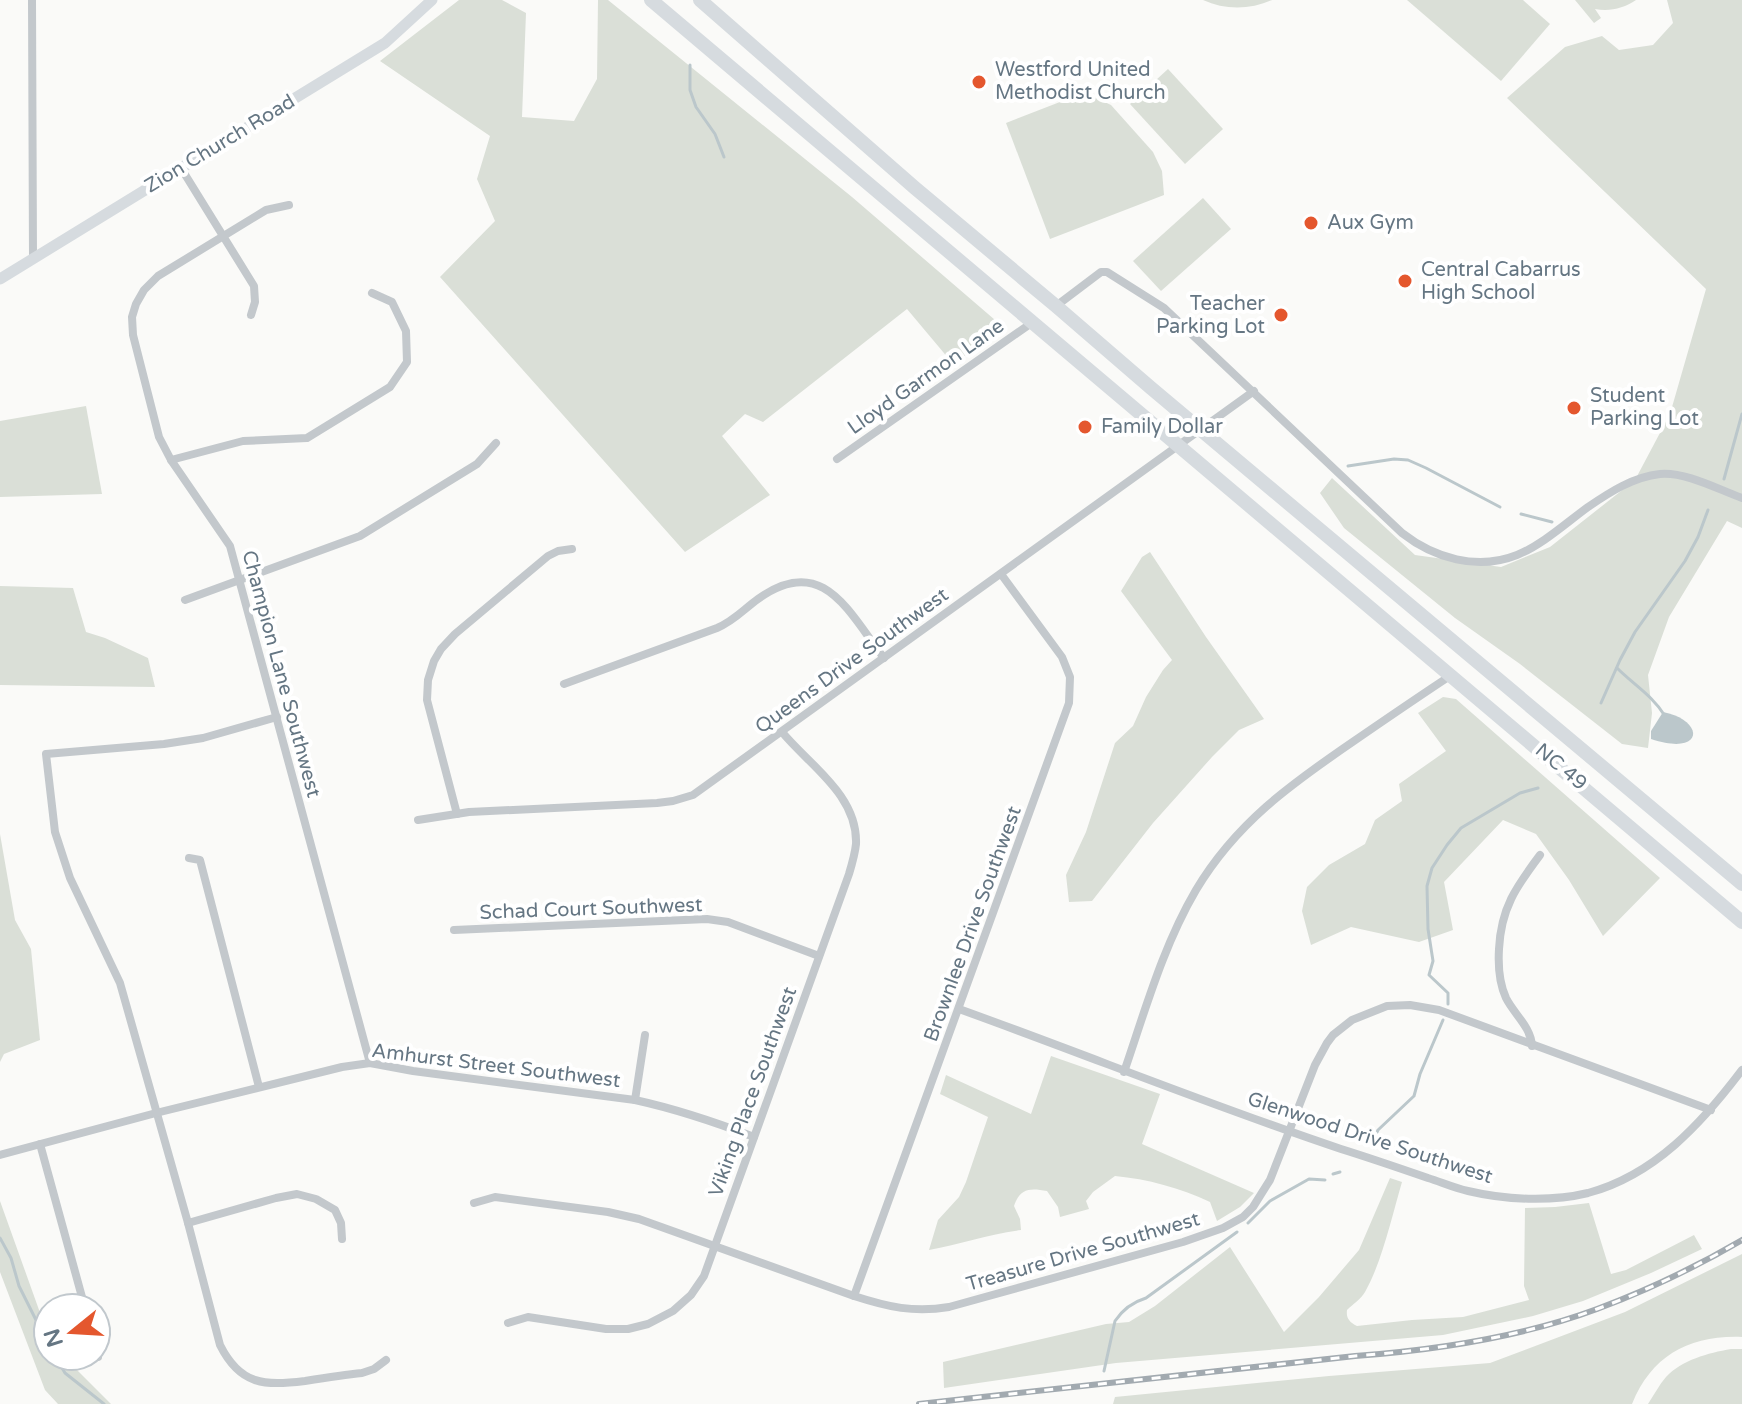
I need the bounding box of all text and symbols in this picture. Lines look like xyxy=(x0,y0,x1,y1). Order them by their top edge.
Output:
place label: Westford United Methodist Church xyxy=(995,58,1166,105)
marker: Westford United Methodist Church xyxy=(970,73,988,91)
street label: Zion Church Road xyxy=(140,90,300,198)
place label: Aux Gym xyxy=(1327,211,1414,235)
marker: Aux Gym xyxy=(1302,214,1320,232)
place label: Central Cabarrus High School xyxy=(1421,258,1581,305)
marker: Central Cabarrus High School xyxy=(1396,272,1414,290)
place label: Teacher Parking Lot xyxy=(1156,292,1265,339)
marker: Teacher Parking Lot xyxy=(1272,306,1290,324)
street label: Lloyd Garmon Lane xyxy=(843,314,1009,440)
place label: Student Parking Lot xyxy=(1590,384,1699,431)
marker: Student Parking Lot xyxy=(1565,399,1583,417)
place label: Family Dollar xyxy=(1101,415,1223,439)
marker: Family Dollar xyxy=(1076,418,1094,436)
street label: Champion Lane Southwest xyxy=(236,548,326,800)
street label: Queens Drive Southwest xyxy=(751,583,954,739)
street label: NC 49 xyxy=(1530,738,1592,796)
street label: Brownlee Drive Southwest xyxy=(919,803,1027,1045)
street label: Schad Court Southwest xyxy=(479,893,703,925)
street label: Viking Place Southwest xyxy=(704,983,802,1200)
street label: Amhurst Street Southwest xyxy=(370,1039,622,1093)
street label: Glenwood Drive Southwest xyxy=(1244,1087,1496,1189)
street label: Treasure Drive Southwest xyxy=(964,1207,1203,1297)
north arrow xyxy=(32,1292,112,1372)
text: N xyxy=(39,1325,69,1350)

